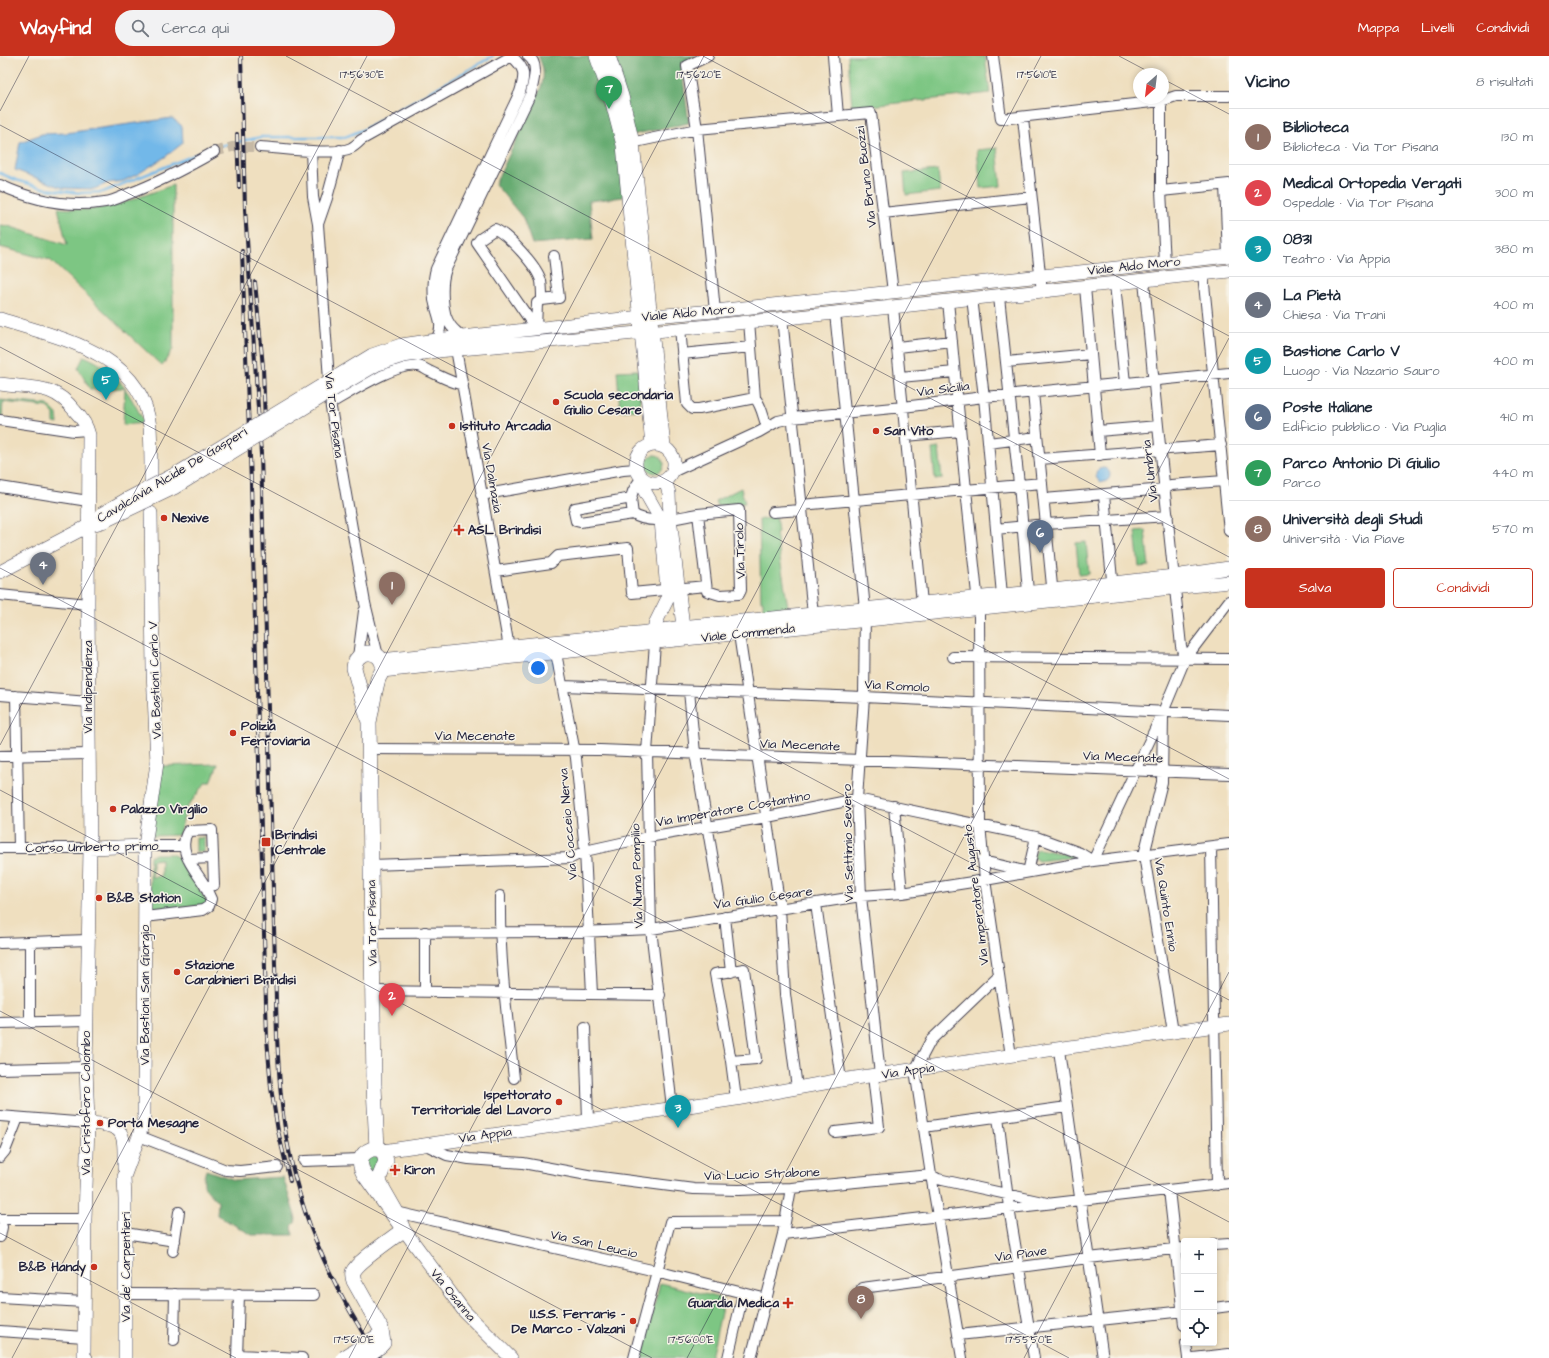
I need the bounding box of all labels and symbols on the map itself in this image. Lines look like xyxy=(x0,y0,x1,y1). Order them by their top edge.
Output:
text: 17°56'30"E xyxy=(340,68,384,82)
text: 17°56'20"E xyxy=(677,68,722,82)
text: 17°56'10"E xyxy=(1017,68,1057,82)
north arrow xyxy=(1133,68,1169,104)
pin: 7 xyxy=(596,76,622,109)
street label: Via Bruno Buozzi xyxy=(851,125,881,229)
street label: Viale Aldo Moro xyxy=(1087,252,1182,280)
street label: Viale Aldo Moro xyxy=(641,300,736,326)
pin: 5 xyxy=(93,367,119,400)
street label: Via Tor Pisana xyxy=(320,371,348,459)
street label: Via Sicilia xyxy=(916,377,971,401)
place label: Scuola secondaria Giulio Cesare xyxy=(563,386,673,419)
marker: Scuola secondaria Giulio Cesare xyxy=(551,397,561,407)
place label: Istituto Arcadia xyxy=(460,417,551,435)
marker: Istituto Arcadia xyxy=(447,421,457,431)
place label: San Vito xyxy=(883,422,934,440)
street label: Cavalcavia Alcide De Gasperi xyxy=(94,423,250,527)
marker: San Vito xyxy=(871,426,881,436)
street label: Via Umbria xyxy=(1137,439,1163,503)
street label: Via Dalmazia xyxy=(477,442,507,515)
place label: Nexive xyxy=(172,509,209,527)
marker: Nexive xyxy=(159,513,169,523)
pin: 6 xyxy=(1027,520,1053,553)
place label: ASL Brindisi xyxy=(468,521,542,539)
street label: Via Tirolo xyxy=(730,522,750,579)
marker: ASL Brindisi xyxy=(453,524,465,536)
pin: 4 xyxy=(30,552,56,585)
pin: 1 xyxy=(379,572,405,605)
street label: Viale Commenda xyxy=(700,619,796,647)
street label: Via Bastioni Carlo V xyxy=(144,621,166,739)
street label: Via Indipendenza xyxy=(79,640,97,734)
your location xyxy=(528,658,548,678)
street label: Via Romolo xyxy=(864,675,931,697)
place label: Polizia Ferroviaria xyxy=(241,717,310,750)
street label: Via Mecenate xyxy=(435,727,515,745)
marker: Polizia Ferroviaria xyxy=(228,728,238,738)
street label: Via Mecenate xyxy=(760,735,840,755)
street label: Via Mecenate xyxy=(1083,747,1163,767)
street label: Via Cocceio Nerva xyxy=(554,767,582,881)
street label: Via Settimio Severo xyxy=(838,783,858,902)
street label: Via Imperatore Costantino xyxy=(654,786,812,831)
place label: Palazzo Virgilio xyxy=(121,800,208,820)
marker: Palazzo Virgilio xyxy=(108,804,118,814)
street label: Via Numa Pompilio xyxy=(626,823,648,929)
street label: Via Imperatore Augusto xyxy=(958,823,995,966)
place label: Brindisi Centrale xyxy=(275,826,326,859)
marker: Brindisi Centrale xyxy=(260,836,272,848)
street label: Corso Umberto primo xyxy=(25,837,159,857)
street label: Via Quinto Ennio xyxy=(1150,857,1182,954)
street label: Via Tor Pisana xyxy=(362,879,382,966)
street label: Via Giulio Cesare xyxy=(712,882,814,914)
place label: B&B Station xyxy=(107,889,181,907)
marker: B&B Station xyxy=(94,893,104,903)
street label: Via Bastioni San Giorgio xyxy=(136,924,155,1065)
place label: Stazione Carabinieri Brindisi xyxy=(184,956,297,989)
marker: Stazione Carabinieri Brindisi xyxy=(172,967,182,977)
pin: 2 xyxy=(379,983,405,1016)
street label: Via Cristoforo Colombo xyxy=(77,1030,95,1175)
street label: Via Appia xyxy=(880,1058,936,1084)
place label: Ispettorato Territoriale del Lavoro xyxy=(411,1086,552,1119)
pin: 3 xyxy=(665,1095,691,1128)
marker: Ispettorato Territoriale del Lavoro xyxy=(554,1097,564,1107)
place label: Porta Mesagne xyxy=(108,1114,199,1134)
marker: Porta Mesagne xyxy=(95,1118,105,1128)
street label: Via Appia xyxy=(457,1122,513,1148)
place label: Kiron xyxy=(404,1161,435,1179)
street label: Via Lucio Strabone xyxy=(704,1163,820,1185)
marker: Kiron xyxy=(389,1164,401,1176)
street label: Via de' Carpentieri xyxy=(117,1212,135,1322)
street label: Via San Leucio xyxy=(549,1225,640,1263)
street label: Via Piave xyxy=(994,1241,1048,1267)
place label: B&B Handy xyxy=(19,1258,87,1277)
marker: B&B Handy xyxy=(89,1262,99,1272)
street label: Via Osanna xyxy=(426,1265,480,1326)
pin: 8 xyxy=(848,1286,874,1319)
place label: Guardia Medica xyxy=(688,1294,779,1312)
marker: Guardia Medica xyxy=(782,1297,794,1309)
place label: I.I.S.S. Ferraris - De Marco - Valzani xyxy=(511,1305,626,1338)
marker: I.I.S.S. Ferraris - De Marco - Valzani xyxy=(628,1316,638,1326)
text: 17°56'10"E xyxy=(334,1333,374,1347)
text: 17°56'00"E xyxy=(668,1333,714,1347)
text: 17°55'50"E xyxy=(1005,1333,1053,1347)

